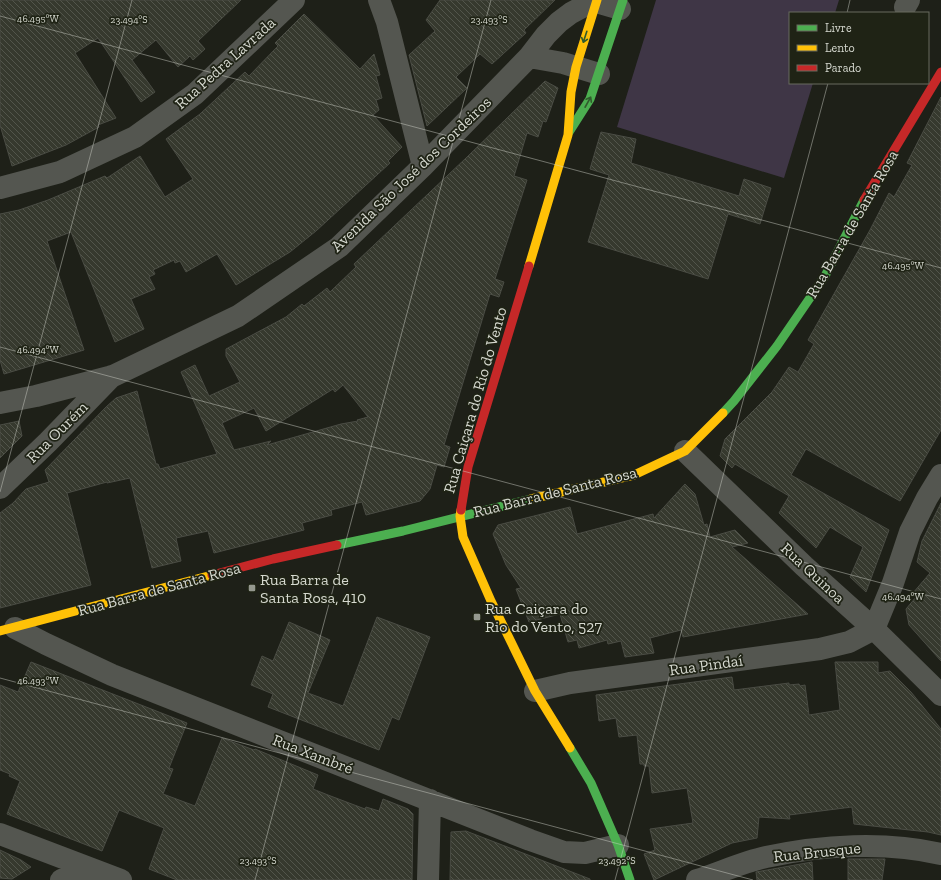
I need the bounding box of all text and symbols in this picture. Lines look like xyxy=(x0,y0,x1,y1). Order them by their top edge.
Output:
legend xyxy=(789,12,929,84)
text: 46.495°W xyxy=(17,13,60,25)
street label: Rua Pedra Lavrada xyxy=(171,13,279,113)
text: 23.494°S xyxy=(110,14,148,26)
text: 23.493°S xyxy=(470,14,508,26)
text: Livre xyxy=(825,21,852,35)
one-way arrow xyxy=(581,30,588,43)
text: Lento xyxy=(825,41,855,55)
text: Parado xyxy=(825,61,861,75)
street label: Avenida São José dos Cordeiros xyxy=(327,92,495,256)
one-way arrow xyxy=(584,96,592,108)
street label: Rua Barra de Santa Rosa xyxy=(802,146,902,301)
text: 46.495°W xyxy=(882,260,925,272)
street label: Rua Caiçara do Rio do Vento xyxy=(439,305,511,495)
text: 46.494°W xyxy=(17,344,60,356)
street label: Rua Ourém xyxy=(22,397,92,467)
street label: Rua Barra de Santa Rosa xyxy=(471,462,639,522)
street label: Rua Quinoa xyxy=(777,539,849,608)
street label: Rua Barra de Santa Rosa xyxy=(76,558,243,620)
place label: Rua Barra de Santa Rosa, 410 xyxy=(260,570,366,607)
marker: Rua Barra de Santa Rosa, 410 xyxy=(247,583,257,593)
text: 46.494°W xyxy=(882,591,925,603)
place label: Rua Caiçara do Rio do Vento, 527 xyxy=(485,599,603,636)
marker: Rua Caiçara do Rio do Vento, 527 xyxy=(472,612,482,622)
street label: Rua Pindaí xyxy=(668,650,744,680)
text: 46.493°W xyxy=(17,675,59,687)
street label: Rua Xambré xyxy=(270,730,356,778)
street label: Rua Brusque xyxy=(772,838,862,866)
text: 23.493°S xyxy=(239,855,277,867)
text: 23.492°S xyxy=(598,855,636,867)

